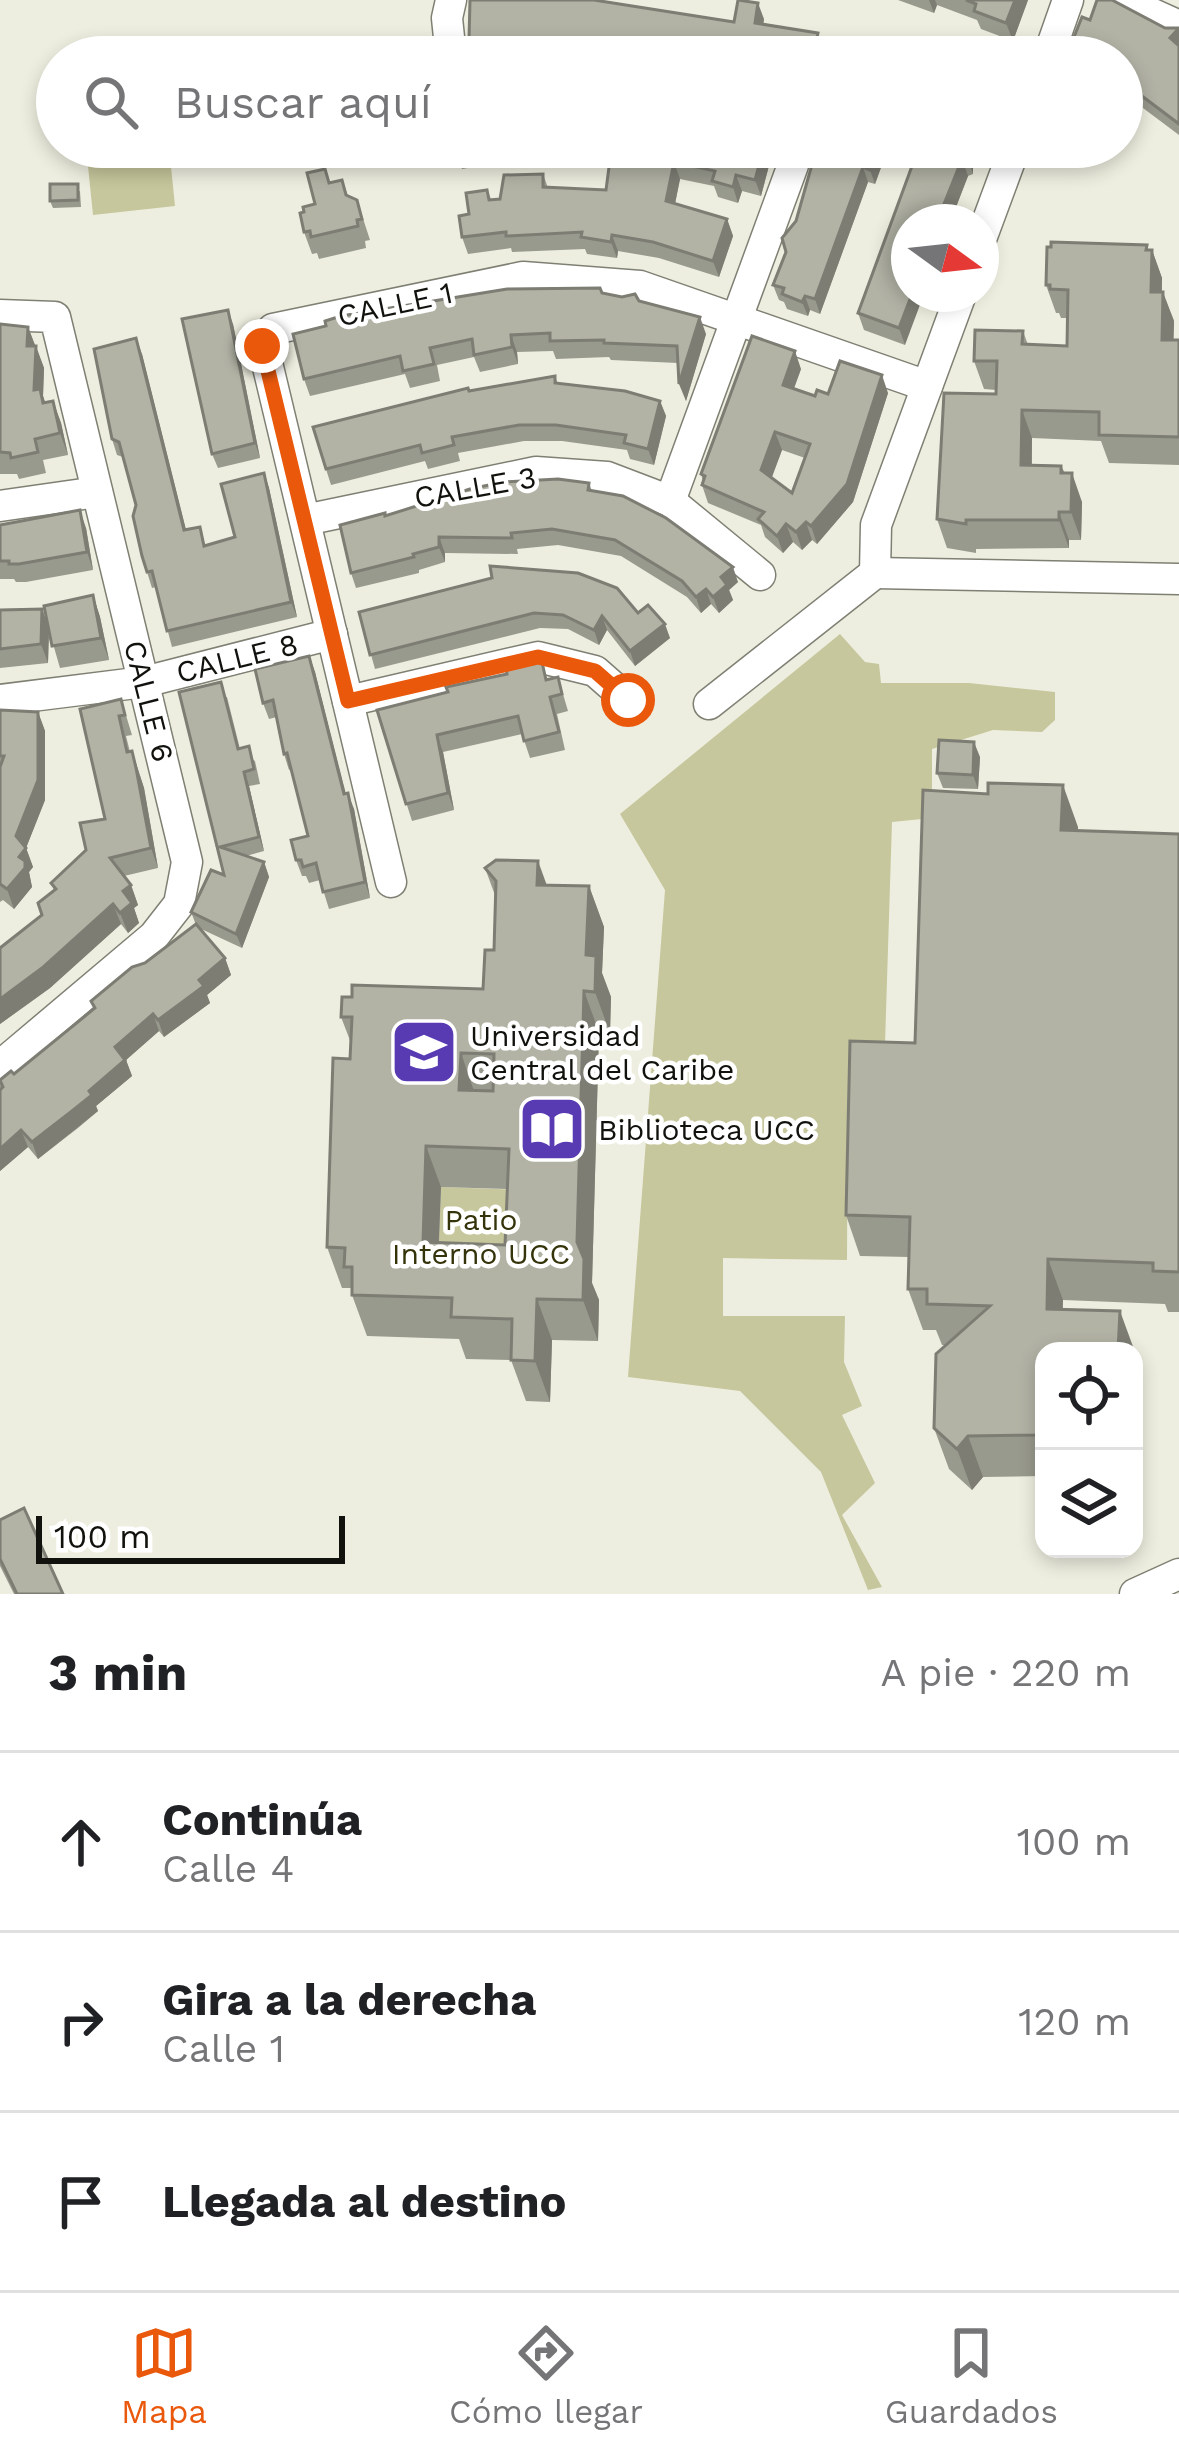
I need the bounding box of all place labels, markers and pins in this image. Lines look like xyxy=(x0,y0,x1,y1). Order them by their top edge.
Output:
school or university icon: Universidad Central del Caribe xyxy=(389,1017,459,1087)
place label: Universidad Central del Caribe xyxy=(470,1018,734,1087)
library icon: Biblioteca UCC xyxy=(517,1094,587,1164)
place label: Biblioteca UCC xyxy=(598,1112,815,1147)

